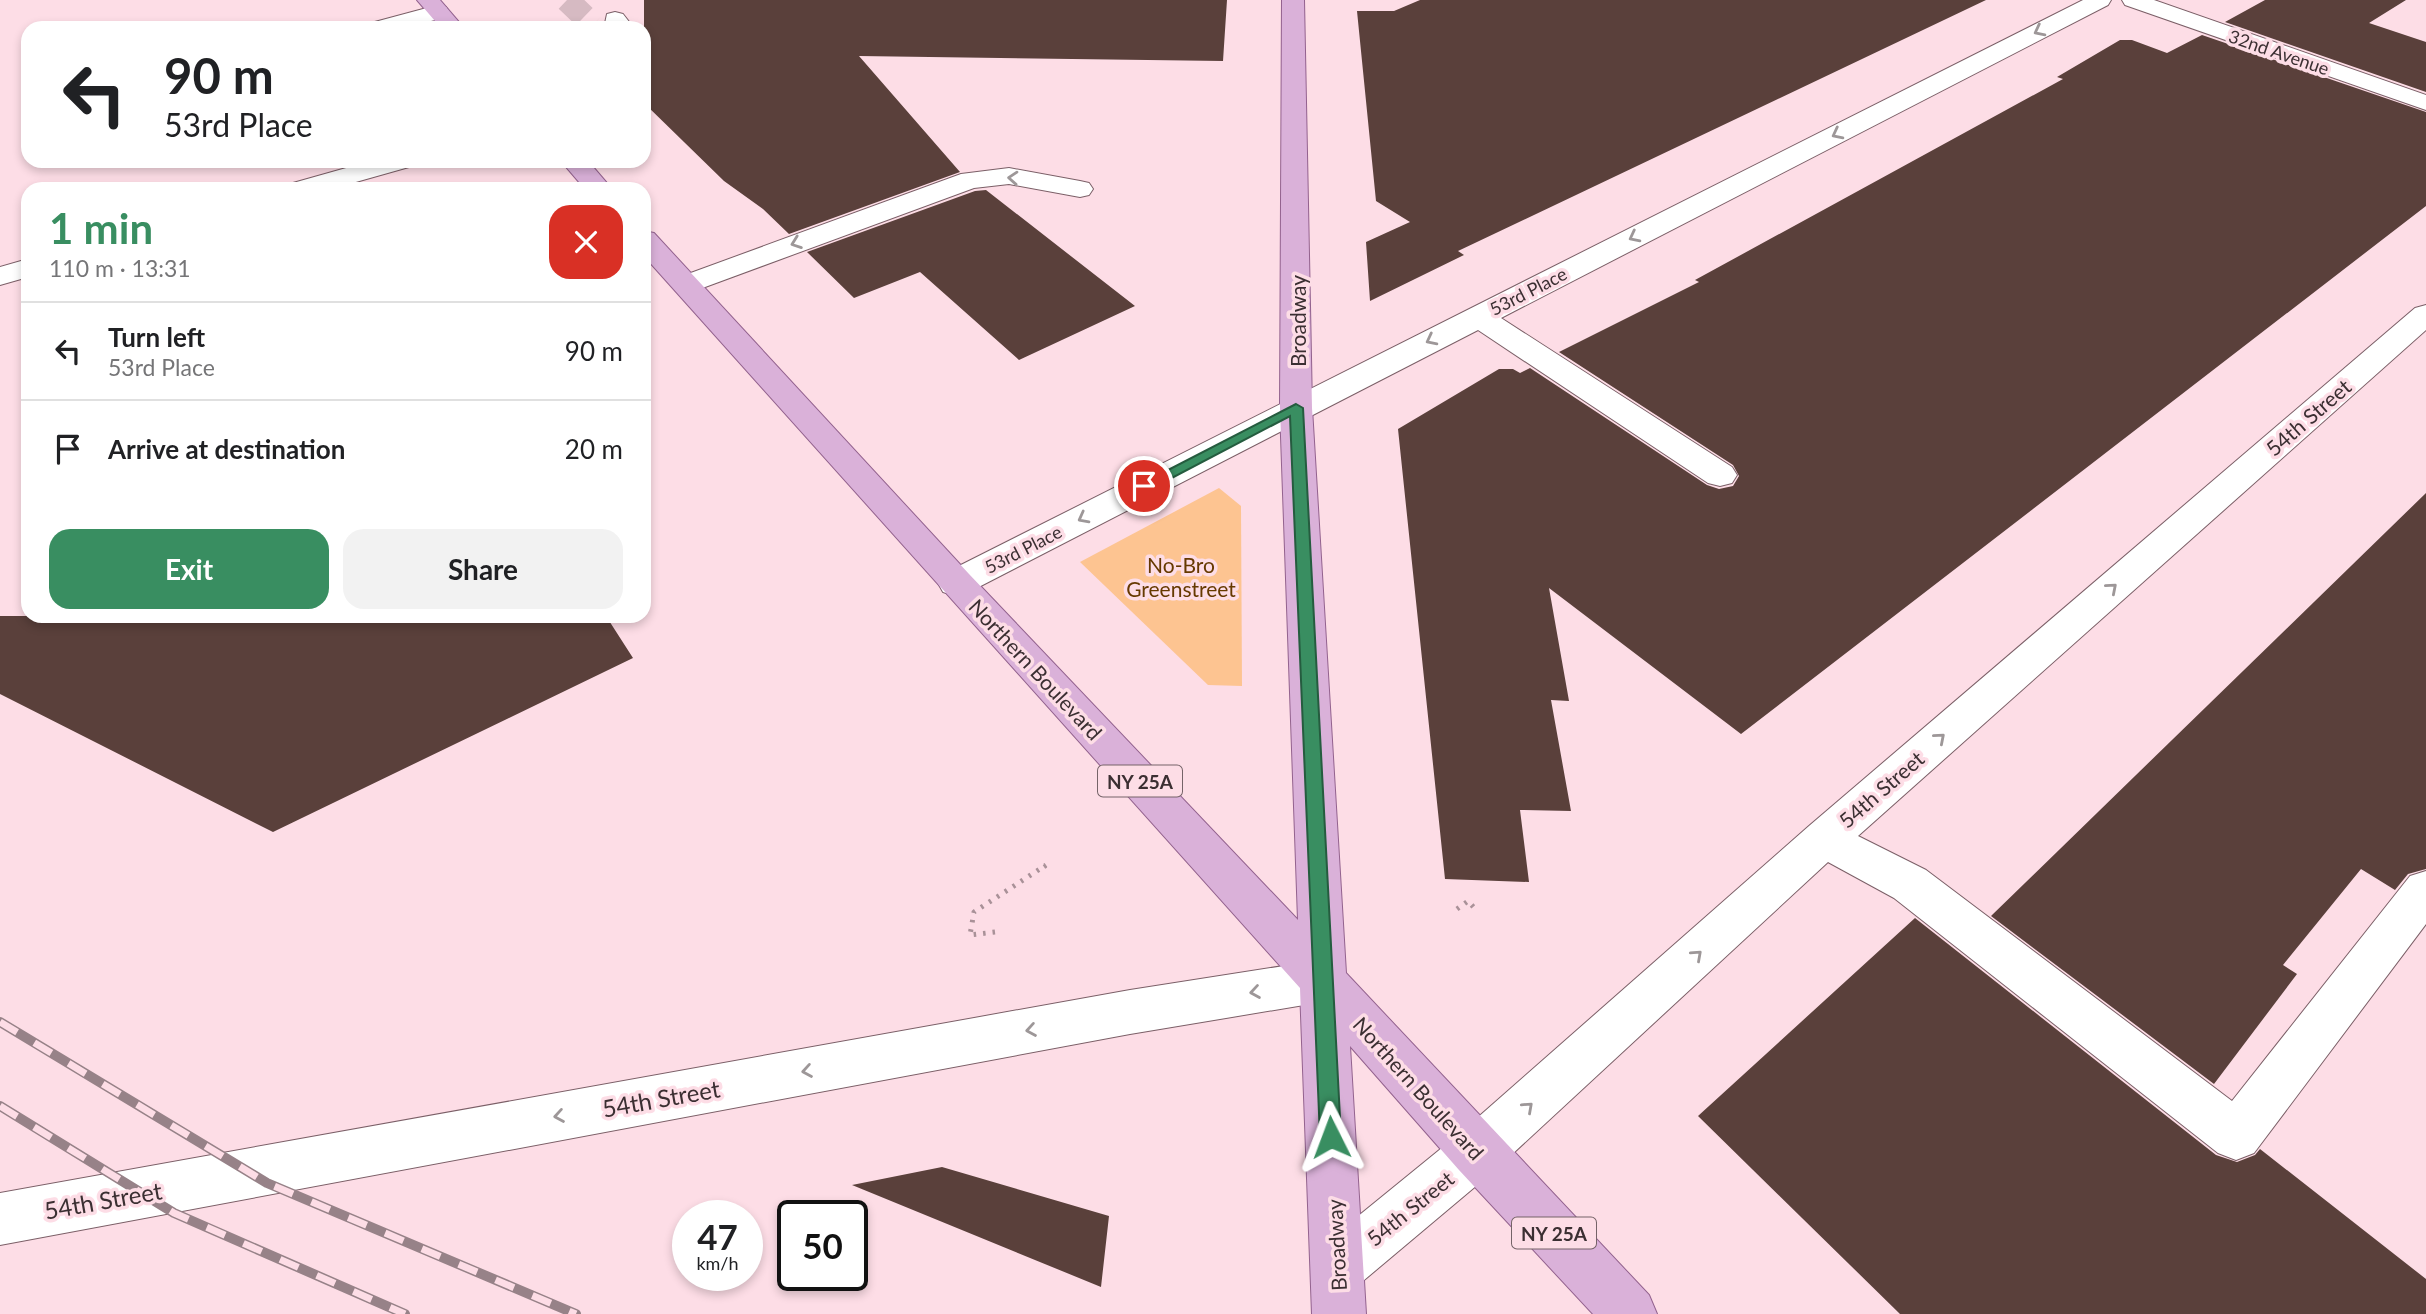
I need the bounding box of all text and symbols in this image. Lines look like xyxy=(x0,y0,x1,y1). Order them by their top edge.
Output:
one-way arrow xyxy=(2034,23,2046,36)
street label: 32nd Avenue xyxy=(2226,25,2332,79)
text: 90 m xyxy=(164,46,274,104)
icon: left xyxy=(49,49,140,140)
text: 53rd Place xyxy=(164,105,313,144)
one-way arrow xyxy=(1831,126,1844,139)
one-way arrow xyxy=(1007,171,1018,186)
text: 1 min xyxy=(49,203,153,253)
button: close xyxy=(549,205,623,279)
one-way arrow xyxy=(1629,228,1641,242)
one-way arrow xyxy=(791,235,803,249)
text: 110 m · 13:31 xyxy=(49,254,191,282)
street label: 53rd Place xyxy=(1486,262,1570,320)
street label: Broadway xyxy=(1285,275,1310,367)
text: Turn left xyxy=(108,321,205,353)
one-way arrow xyxy=(1426,331,1438,345)
icon: left xyxy=(49,332,87,370)
text: 90 m xyxy=(565,335,623,367)
text: 53rd Place xyxy=(108,353,215,381)
street label: 54th Street xyxy=(2260,373,2356,461)
icon: arrive xyxy=(49,430,87,468)
text: Arrive at destination xyxy=(108,433,345,465)
text: 20 m xyxy=(565,433,623,465)
pin xyxy=(1114,456,1174,516)
icon: arrive xyxy=(1125,467,1163,505)
one-way arrow xyxy=(1078,509,1090,523)
street label: 53rd Place xyxy=(981,520,1065,578)
button: Exit xyxy=(49,529,329,609)
button: Share xyxy=(343,529,623,609)
park label: No-Bro Greenstreet xyxy=(1126,552,1236,601)
one-way arrow xyxy=(2103,584,2116,596)
street label: Northern Boulevard xyxy=(964,593,1108,745)
one-way arrow xyxy=(1932,734,1945,746)
street label: 54th Street xyxy=(1833,745,1929,833)
road number: NY 25A xyxy=(1098,766,1182,796)
one-way arrow xyxy=(1689,950,1702,963)
one-way arrow xyxy=(1249,984,1261,999)
street label: Northern Boulevard xyxy=(1348,1012,1490,1164)
one-way arrow xyxy=(1025,1022,1037,1037)
one-way arrow xyxy=(801,1063,813,1078)
street label: 54th Street xyxy=(600,1073,723,1123)
position arrow xyxy=(1294,1100,1368,1174)
one-way arrow xyxy=(1520,1103,1533,1115)
one-way arrow xyxy=(553,1108,565,1123)
street label: 54th Street xyxy=(1362,1165,1459,1251)
street label: 54th Street xyxy=(42,1175,165,1225)
street label: Broadway xyxy=(1321,1198,1351,1292)
speed limit sign: 50 xyxy=(777,1200,868,1291)
text: 47 xyxy=(697,1215,738,1257)
road number: NY 25A xyxy=(1512,1218,1596,1248)
text: km/h xyxy=(696,1252,739,1274)

